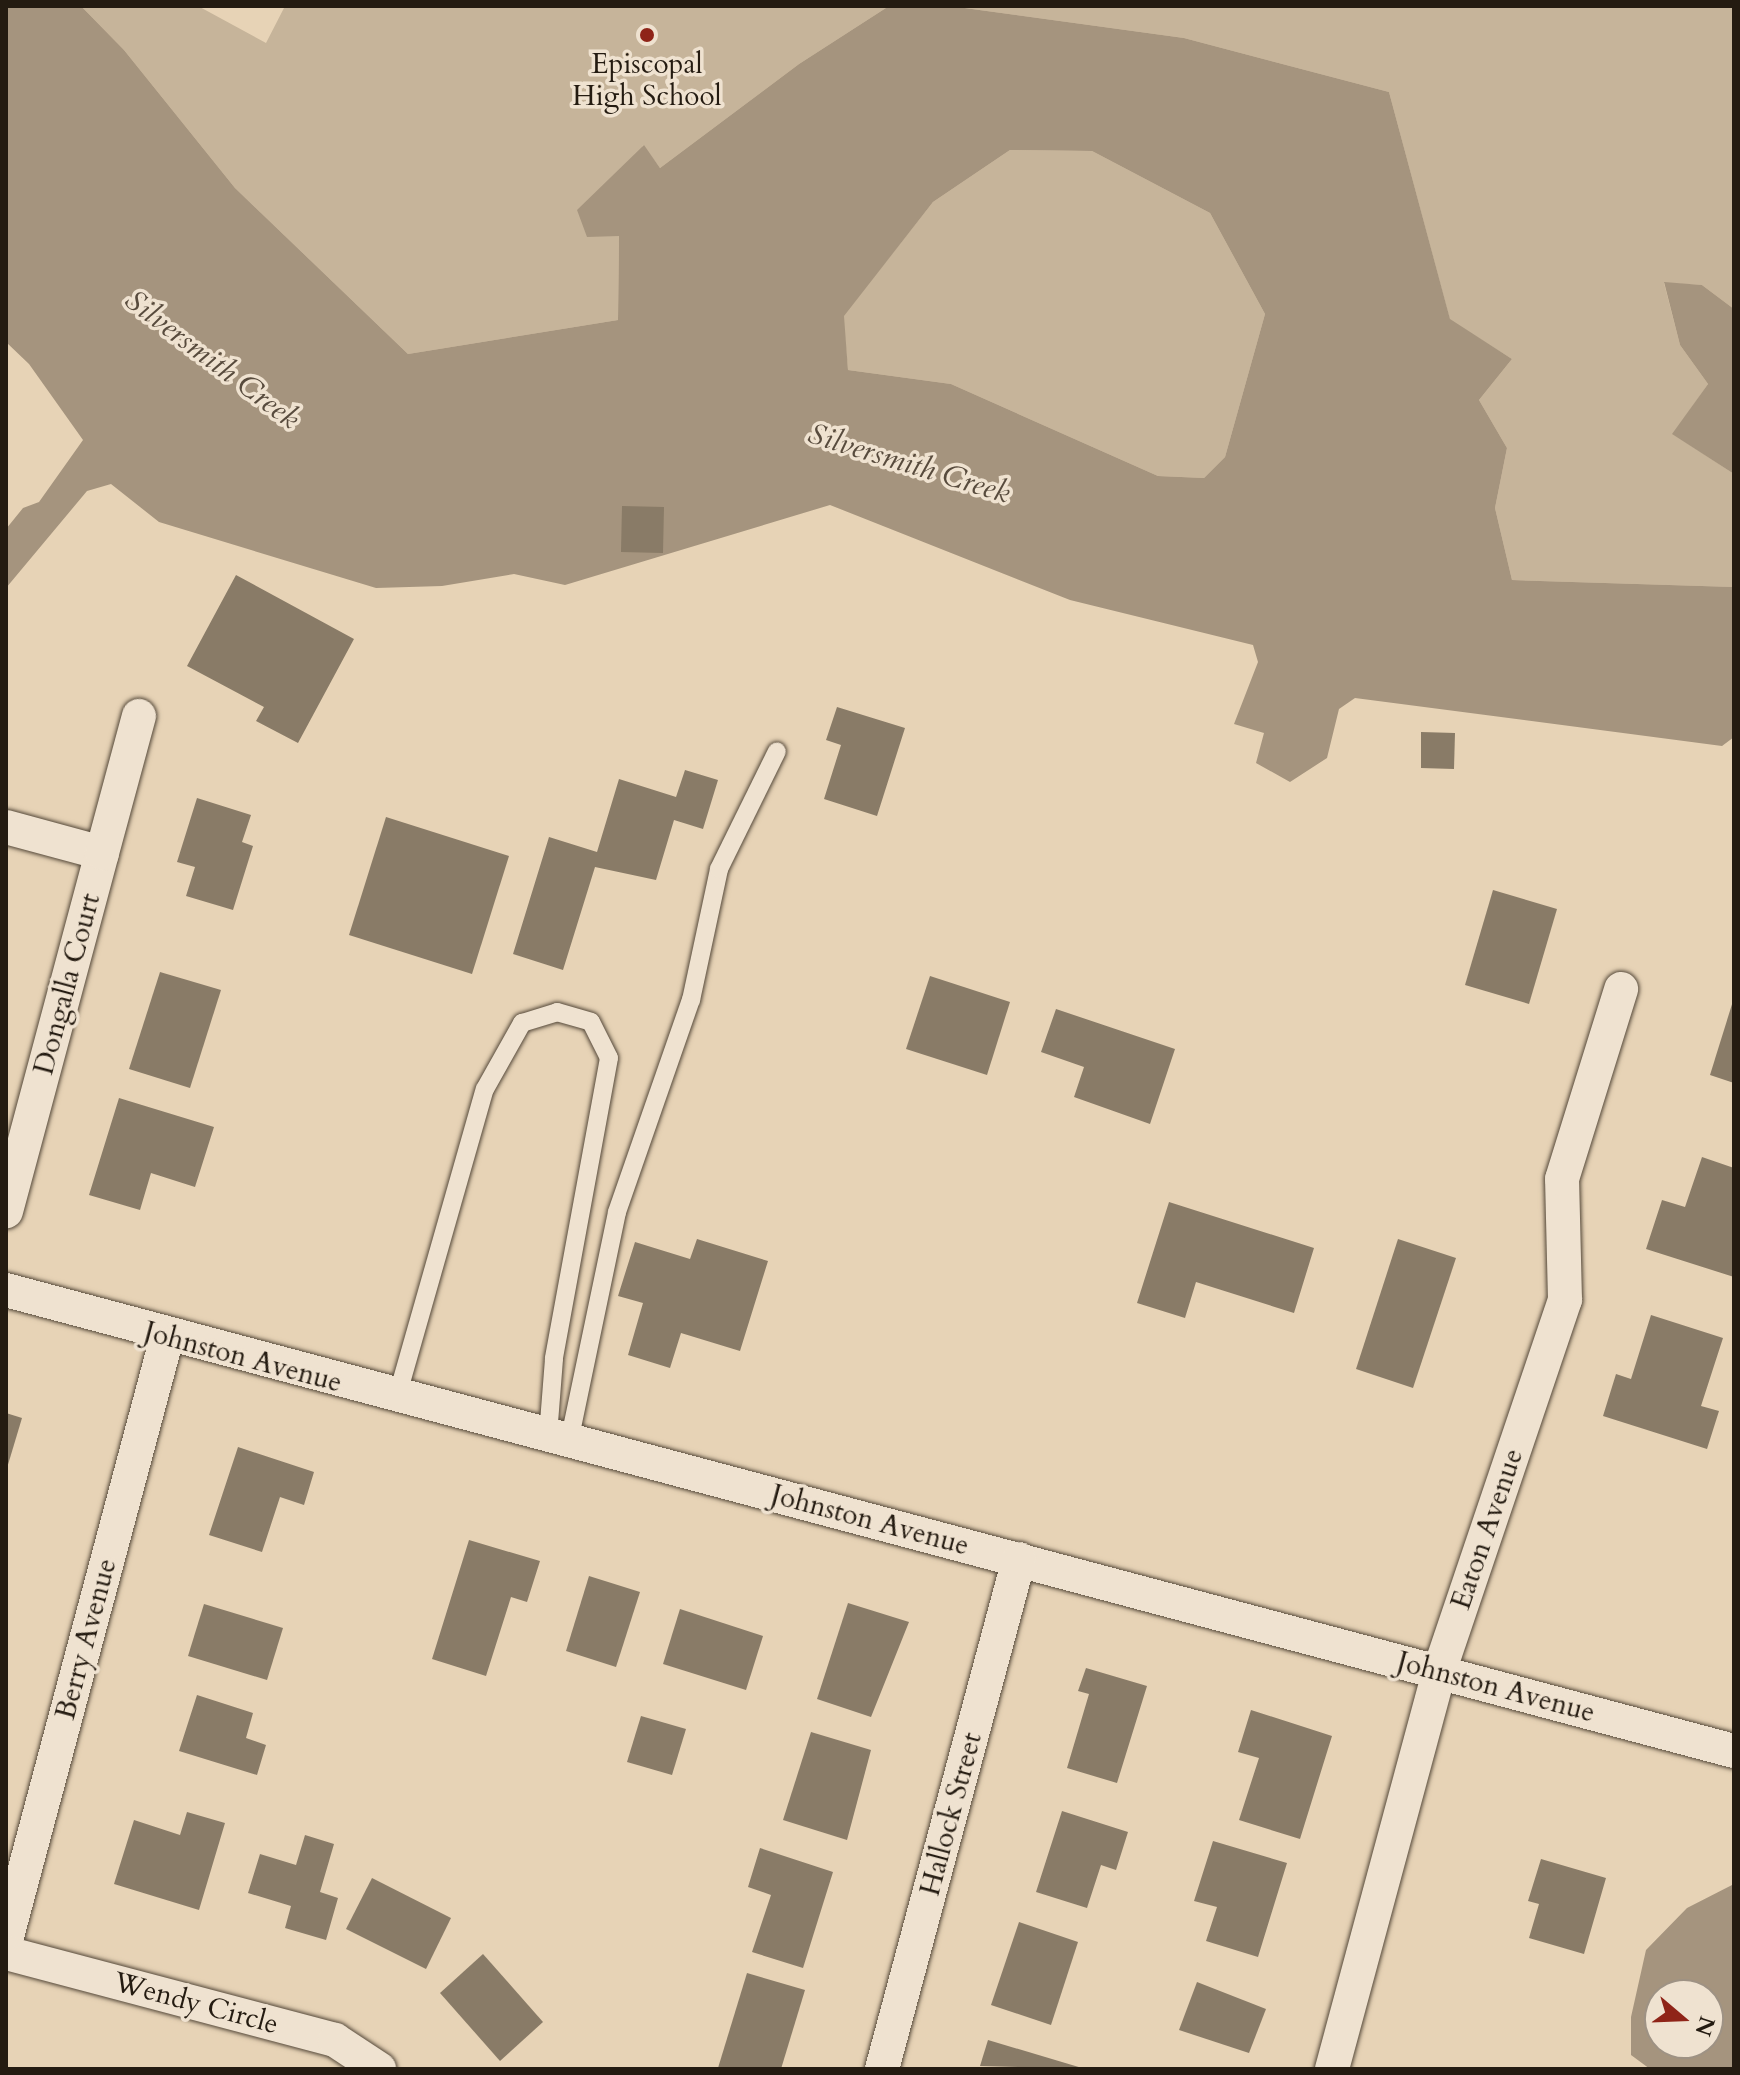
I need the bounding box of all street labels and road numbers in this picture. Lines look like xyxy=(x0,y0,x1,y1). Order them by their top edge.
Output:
street label: Dongalla Court xyxy=(27,890,107,1078)
street label: Johnston Avenue xyxy=(140,1314,346,1400)
street label: Eaton Avenue xyxy=(1444,1444,1530,1614)
street label: Johnston Avenue xyxy=(767,1477,973,1563)
street label: Berry Avenue xyxy=(48,1555,124,1723)
street label: Johnston Avenue xyxy=(1393,1644,1599,1730)
street label: Hallock Street xyxy=(913,1729,989,1899)
street label: Wendy Circle xyxy=(110,1965,282,2041)

